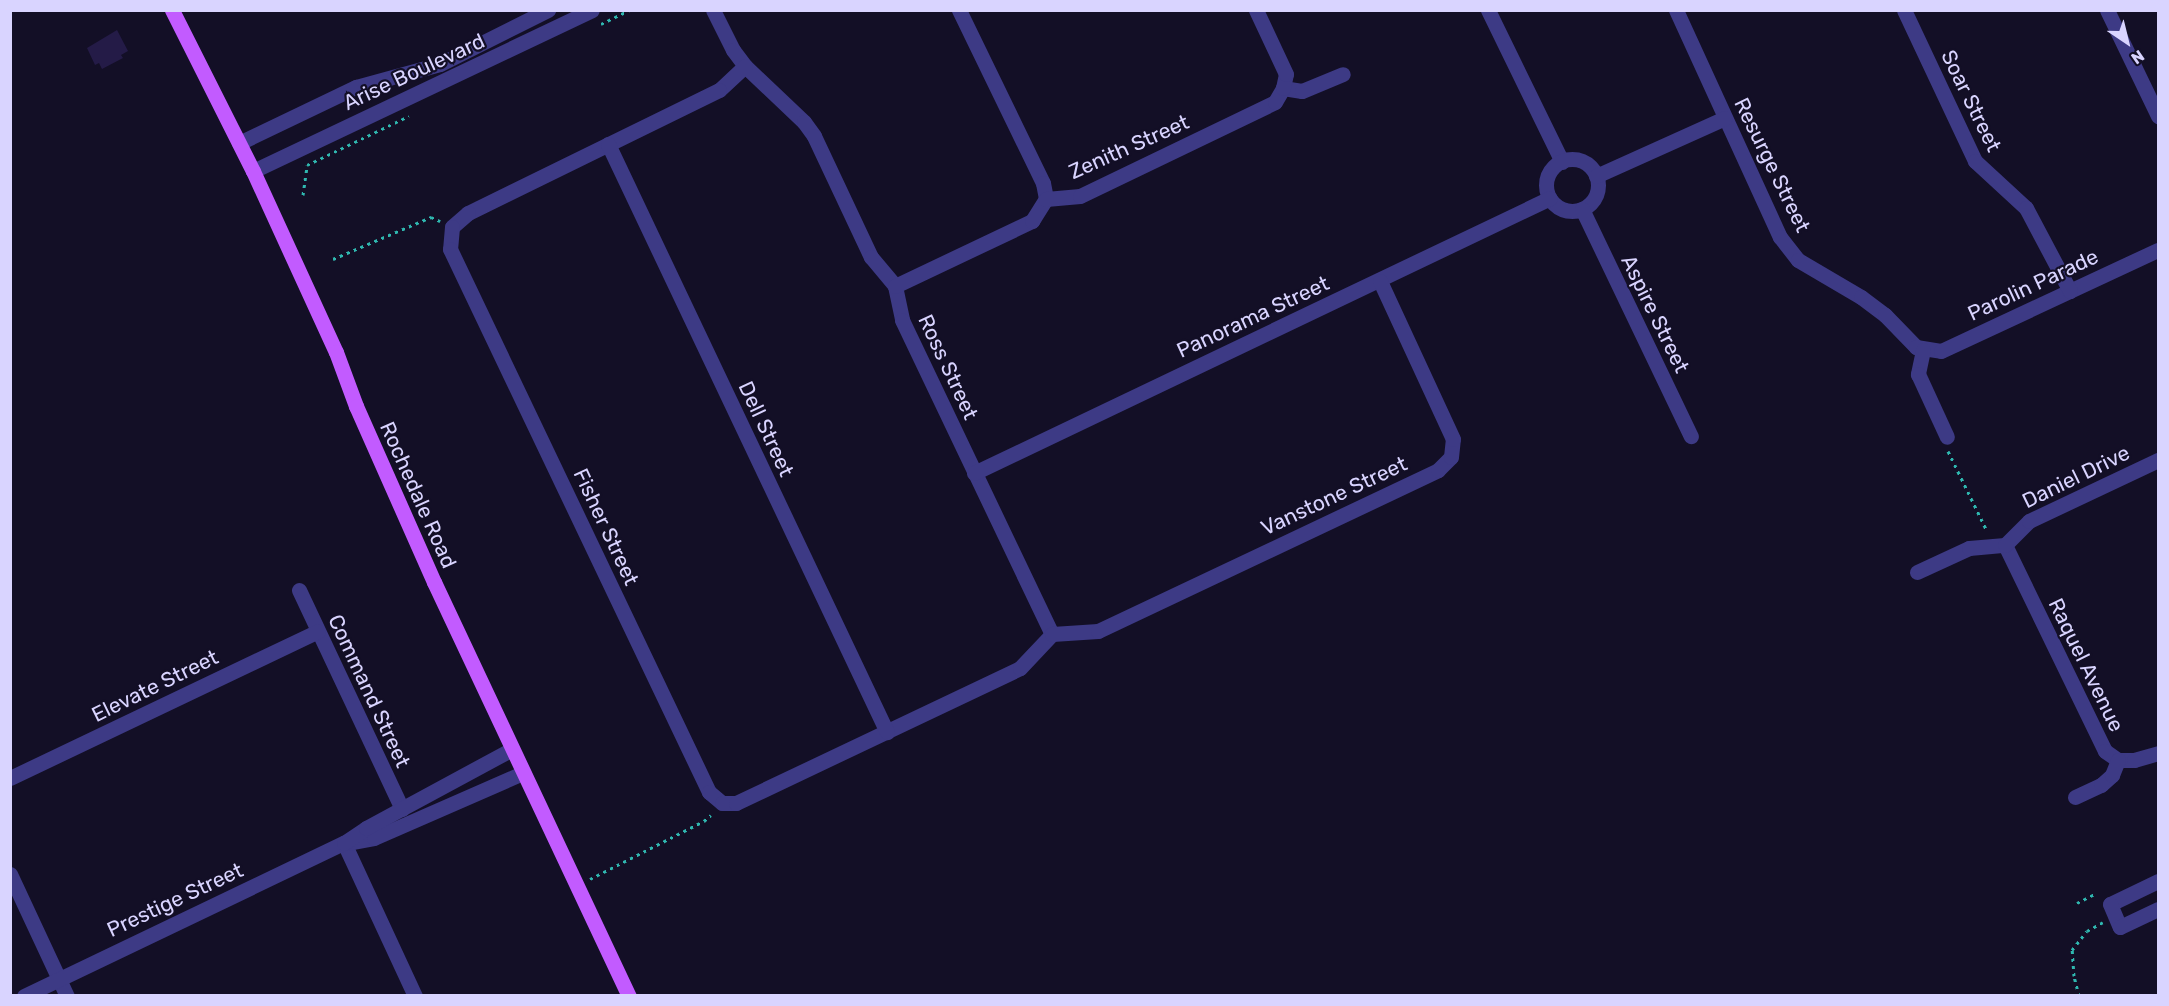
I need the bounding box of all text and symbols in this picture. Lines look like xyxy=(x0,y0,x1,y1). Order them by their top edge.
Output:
north arrow xyxy=(2097,12,2157,72)
street label: Arise Boulevard xyxy=(339,28,489,116)
street label: Soar Street xyxy=(1935,46,2007,156)
text: N xyxy=(2127,46,2148,68)
street label: Resurge Street xyxy=(1729,94,1815,236)
street label: Zenith Street xyxy=(1065,109,1193,185)
street label: Parolin Parade xyxy=(1964,244,2102,326)
street label: Aspire Street xyxy=(1616,251,1694,377)
street label: Panorama Street xyxy=(1173,271,1333,363)
street label: Ross Street xyxy=(913,310,983,424)
street label: Dell Street xyxy=(733,377,799,481)
street label: Rochedale Road xyxy=(374,418,462,572)
street label: Daniel Drive xyxy=(2018,440,2134,514)
street label: Vanstone Street xyxy=(1257,451,1411,541)
street label: Fisher Street xyxy=(568,464,644,590)
street label: Raquel Avenue xyxy=(2043,594,2129,736)
street label: Command Street xyxy=(322,610,416,772)
street label: Elevate Street xyxy=(88,644,222,728)
street label: Prestige Street xyxy=(103,857,247,943)

